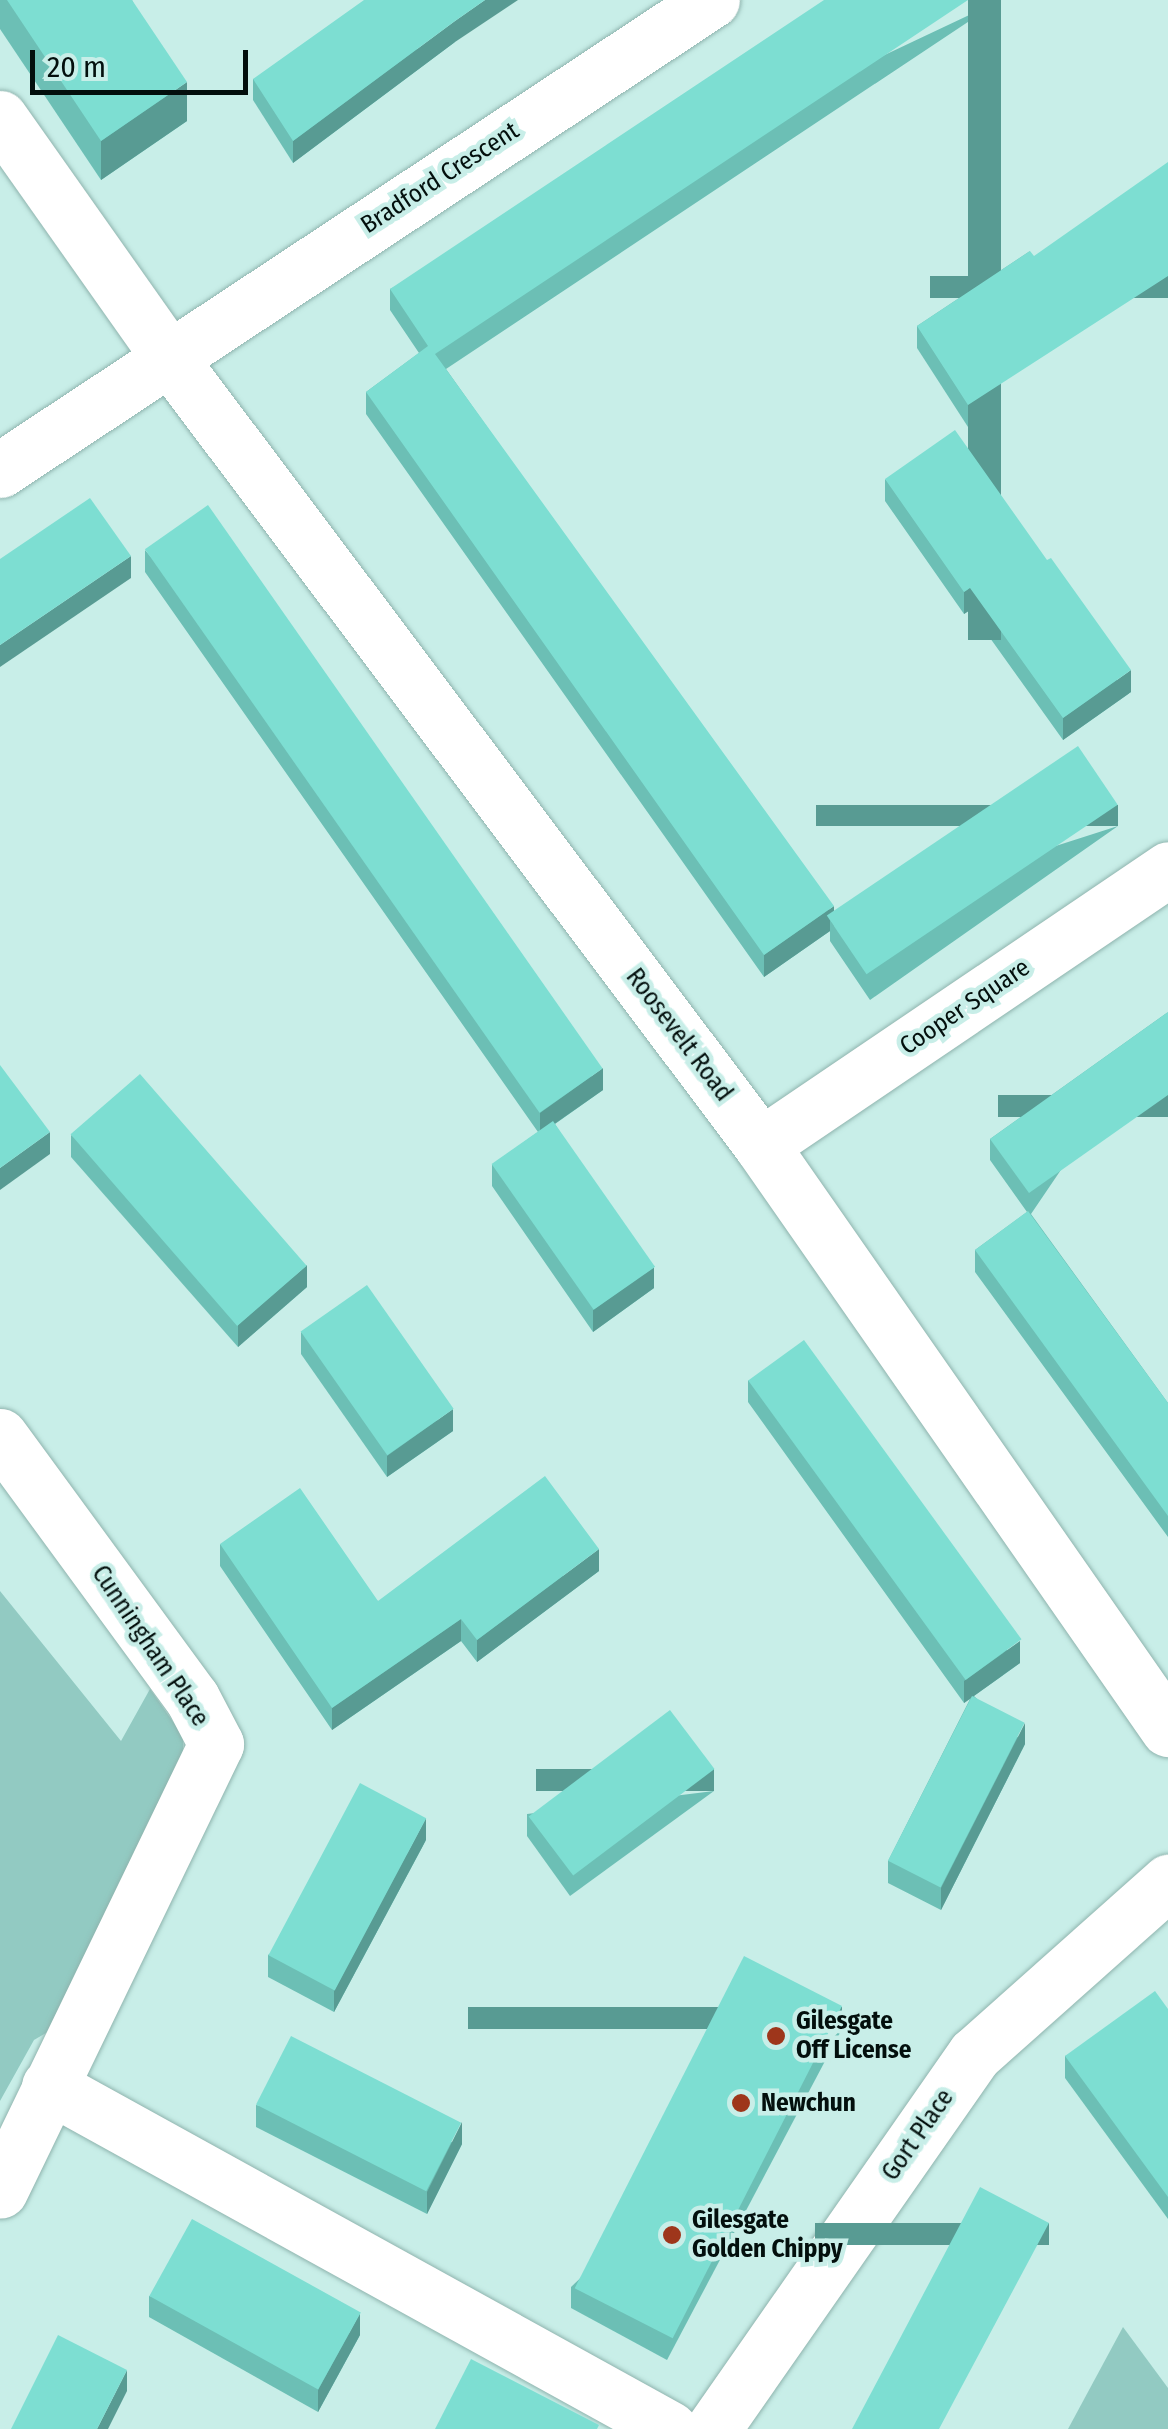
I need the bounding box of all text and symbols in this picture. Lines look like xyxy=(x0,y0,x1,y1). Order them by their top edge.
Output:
scale bar xyxy=(35,30,252,92)
text: 20 m xyxy=(47,49,106,85)
street label: Bradford Crescent xyxy=(355,116,525,240)
street label: Cooper Square xyxy=(894,953,1036,1061)
street label: Roosevelt Road xyxy=(619,963,739,1107)
street label: Cunningham Place xyxy=(85,1560,215,1732)
place label: Gilesgate Off License xyxy=(796,2007,911,2066)
marker: Gilesgate Off License xyxy=(765,2025,787,2047)
street label: Gort Place xyxy=(876,2084,960,2186)
place label: Newchun xyxy=(761,2088,856,2118)
marker: Newchun xyxy=(730,2092,752,2114)
place label: Gilesgate Golden Chippy xyxy=(692,2206,843,2265)
marker: Gilesgate Golden Chippy xyxy=(661,2224,683,2246)

